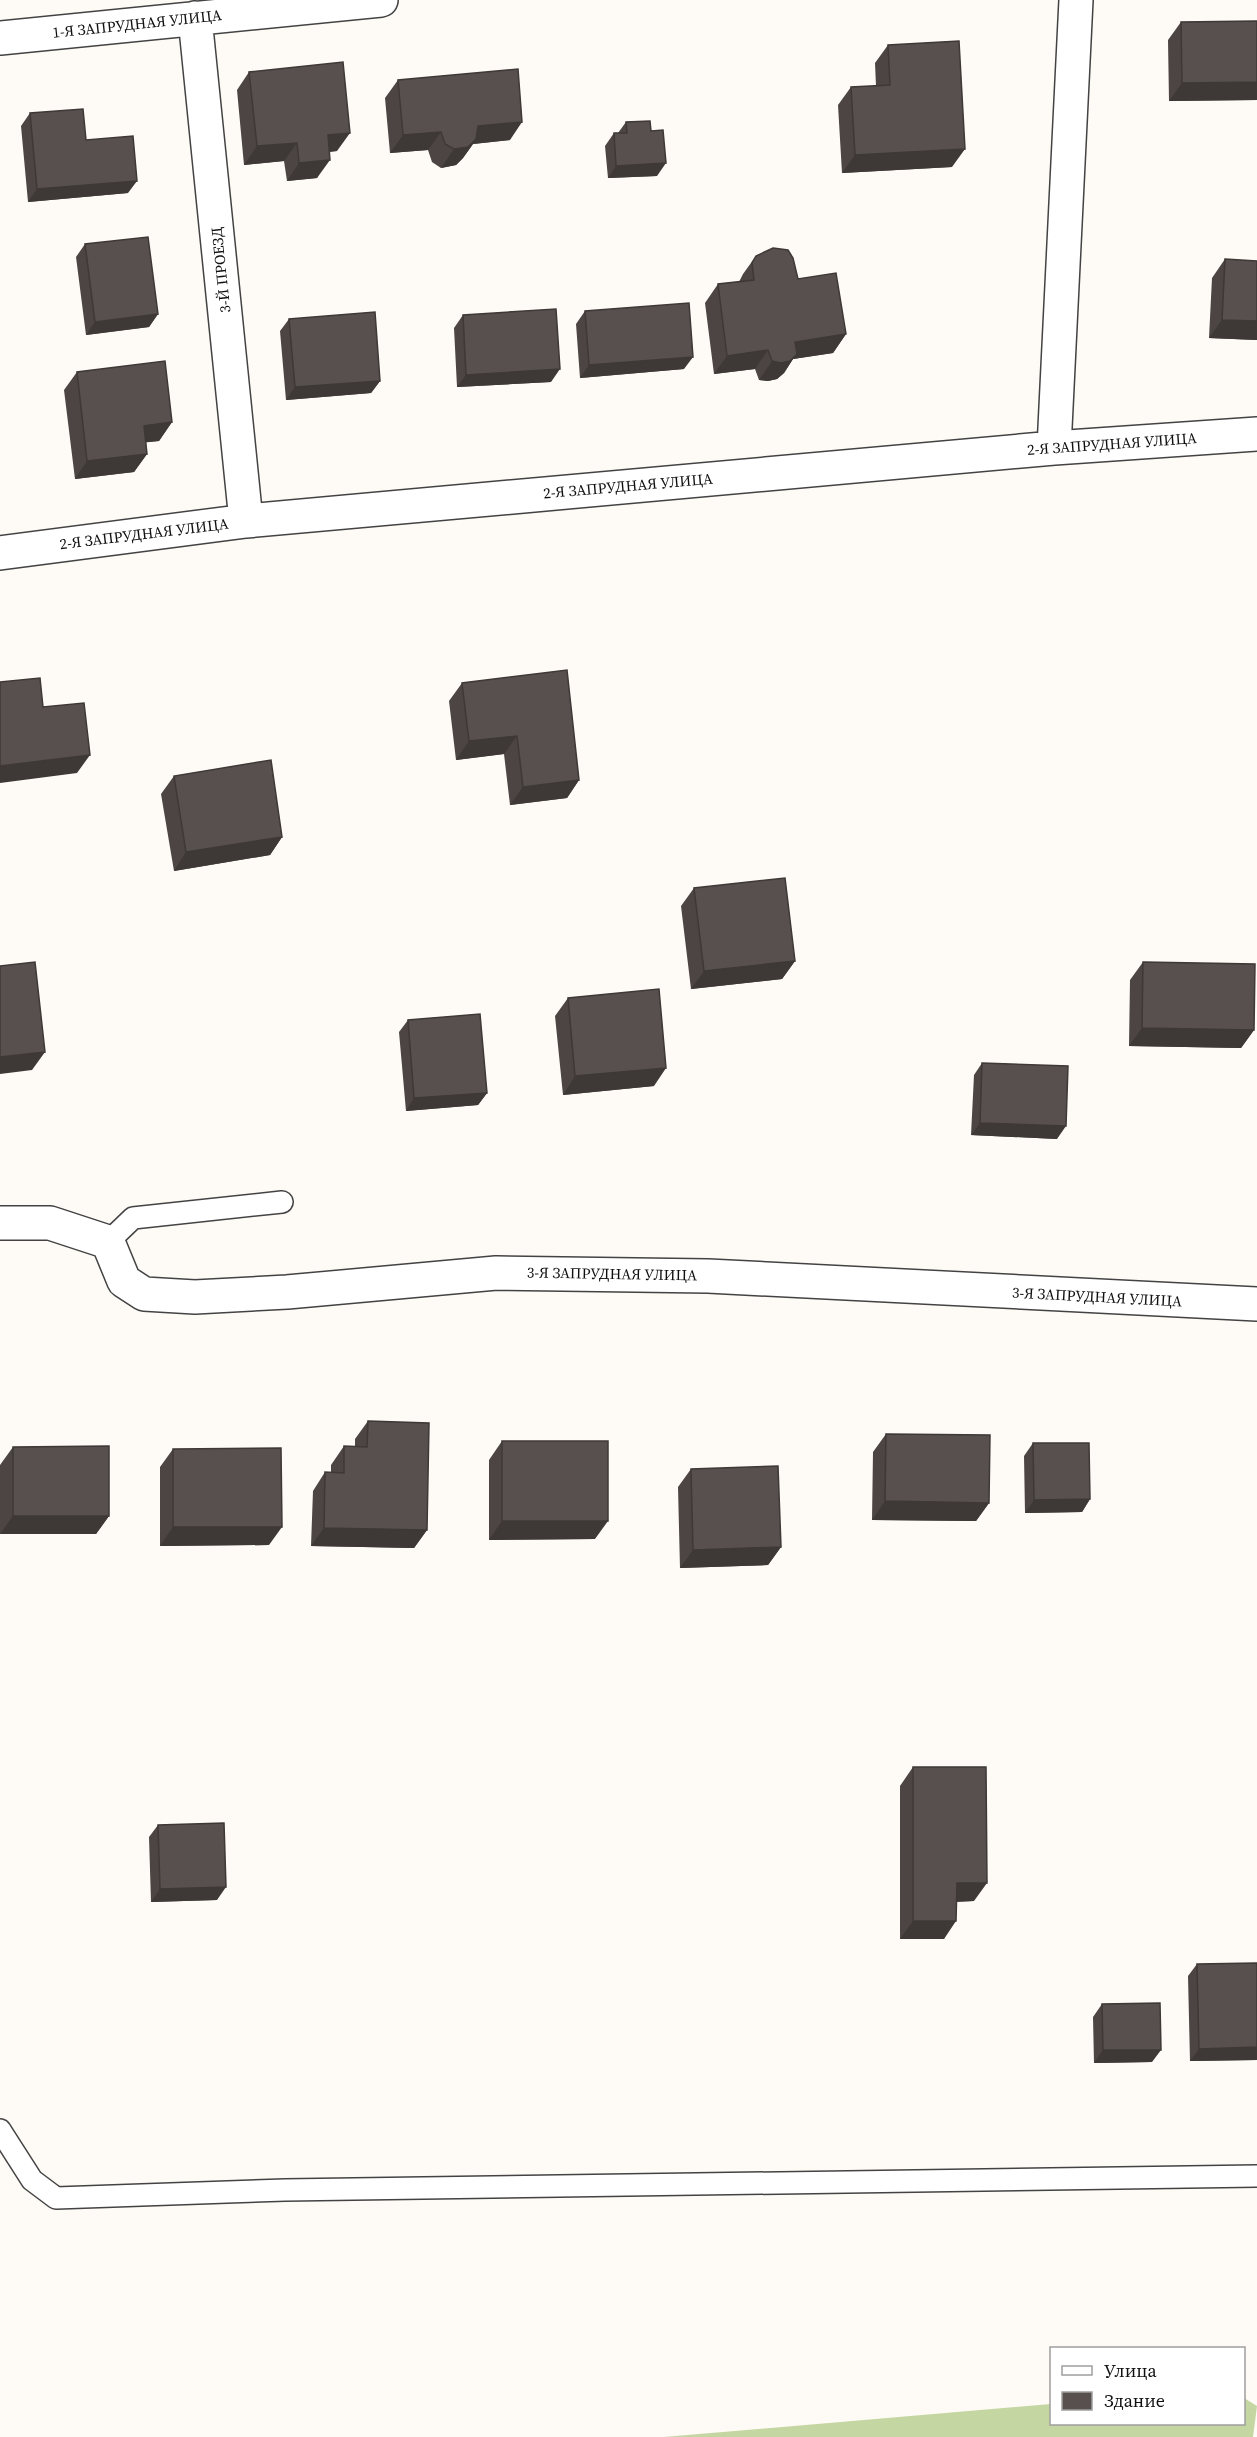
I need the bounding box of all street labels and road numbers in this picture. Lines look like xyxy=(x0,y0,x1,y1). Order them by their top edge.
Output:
street label: 1-Я ЗАПРУДНАЯ УЛИЦА xyxy=(51,4,223,43)
street label: 3-Й ПРОЕЗД xyxy=(206,226,235,314)
street label: 2-Я ЗАПРУДНАЯ УЛИЦА xyxy=(1026,427,1198,460)
street label: 2-Я ЗАПРУДНАЯ УЛИЦА xyxy=(542,468,714,503)
street label: 2-Я ЗАПРУДНАЯ УЛИЦА xyxy=(58,513,230,554)
street label: 3-Я ЗАПРУДНАЯ УЛИЦА xyxy=(527,1262,697,1285)
street label: 3-Я ЗАПРУДНАЯ УЛИЦА xyxy=(1012,1282,1183,1311)

